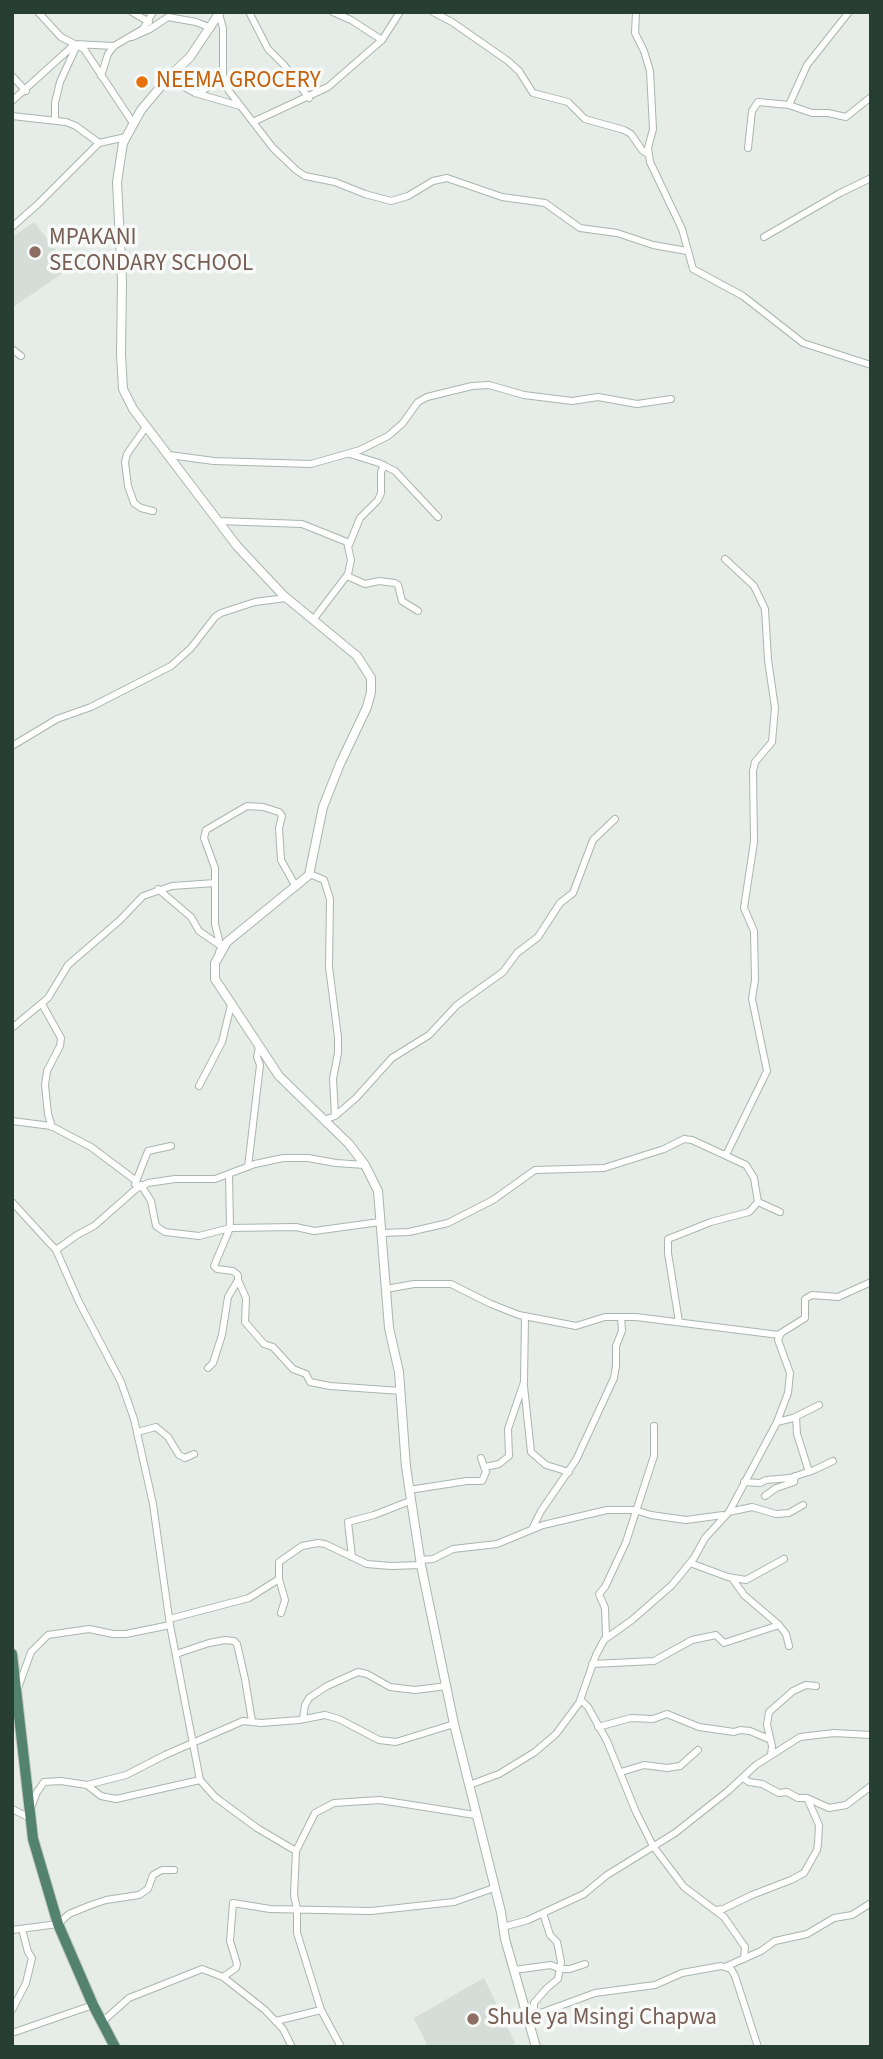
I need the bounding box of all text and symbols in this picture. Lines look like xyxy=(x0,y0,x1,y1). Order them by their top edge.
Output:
place label: NEEMA GROCERY xyxy=(156,68,321,96)
marker: NEEMA GROCERY xyxy=(134,74,150,90)
place label: MPAKANI SECONDARY SCHOOL xyxy=(49,225,253,279)
marker: MPAKANI SECONDARY SCHOOL xyxy=(27,244,43,260)
place label: Shule ya Msingi Chapwa xyxy=(487,2005,717,2033)
marker: Shule ya Msingi Chapwa xyxy=(465,2011,481,2027)

